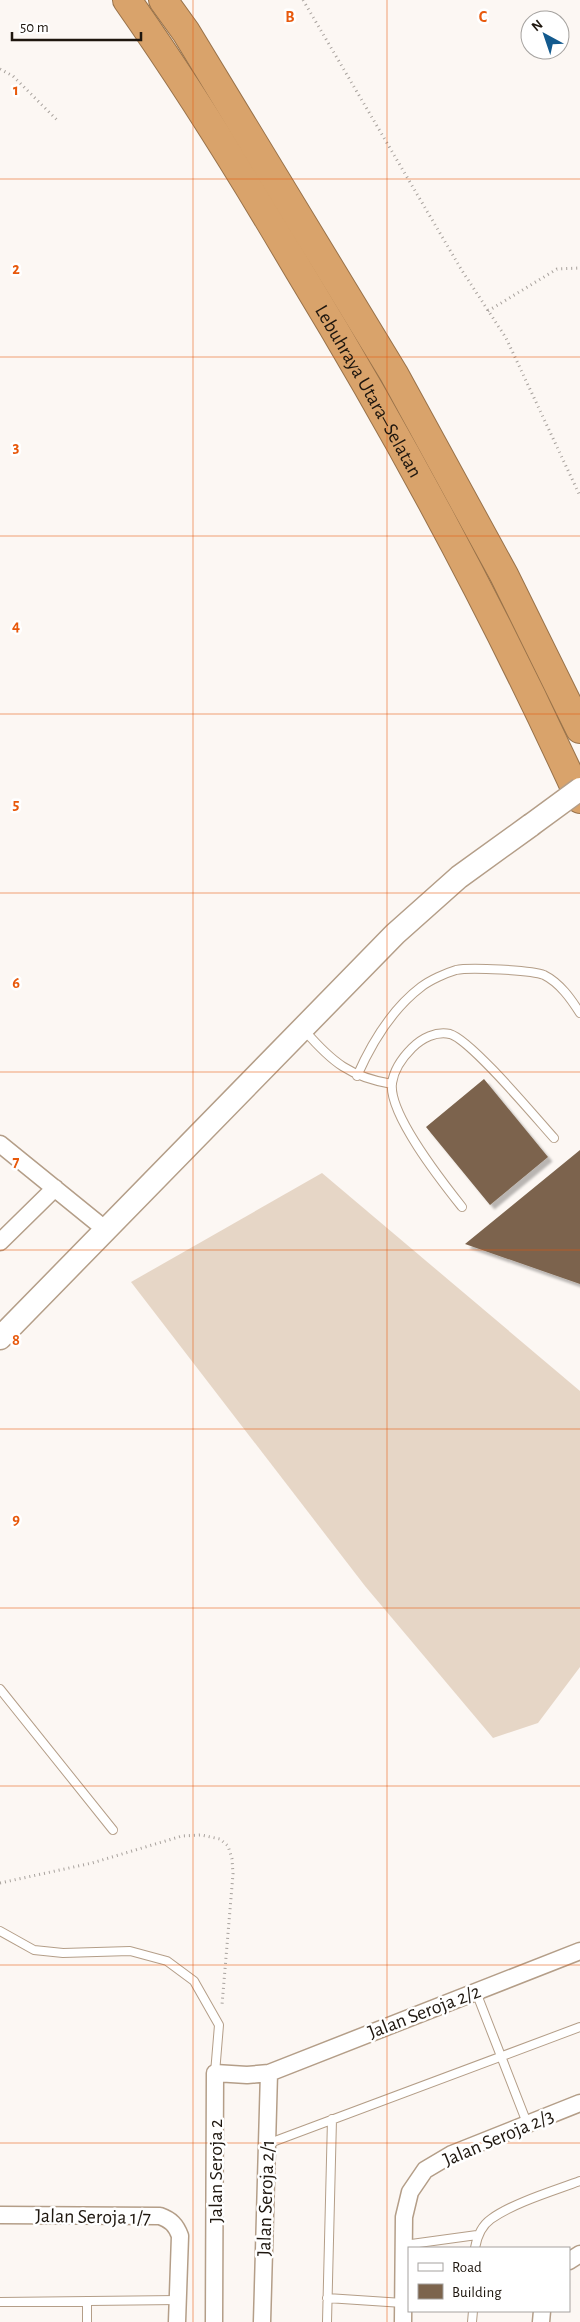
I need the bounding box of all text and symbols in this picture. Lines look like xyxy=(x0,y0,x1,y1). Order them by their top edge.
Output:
text: B xyxy=(285,9,295,25)
text: C xyxy=(479,9,488,25)
scale bar xyxy=(12,10,141,42)
north arrow xyxy=(520,10,570,60)
text: N xyxy=(529,17,546,34)
text: 50 m xyxy=(20,20,49,35)
text: 1 xyxy=(13,82,19,98)
text: 2 xyxy=(12,261,20,277)
street label: Lebuhraya Utara–Selatan xyxy=(311,302,425,481)
text: 3 xyxy=(13,439,20,455)
text: 4 xyxy=(12,618,20,634)
text: 5 xyxy=(13,796,20,812)
text: 6 xyxy=(12,975,20,991)
text: 7 xyxy=(13,1154,20,1170)
text: 8 xyxy=(12,1332,20,1348)
text: 9 xyxy=(12,1511,20,1527)
street label: Jalan Seroja 2/2 xyxy=(365,1981,483,2043)
street label: Jalan Seroja 2/3 xyxy=(440,2106,557,2170)
street label: Jalan Seroja 2 xyxy=(206,2119,226,2223)
street label: Jalan Seroja 2/1 xyxy=(254,2139,278,2257)
street label: Jalan Seroja 1/7 xyxy=(35,2206,151,2228)
legend xyxy=(408,2247,570,2312)
text: Road xyxy=(452,2260,482,2275)
text: Building xyxy=(452,2285,502,2300)

